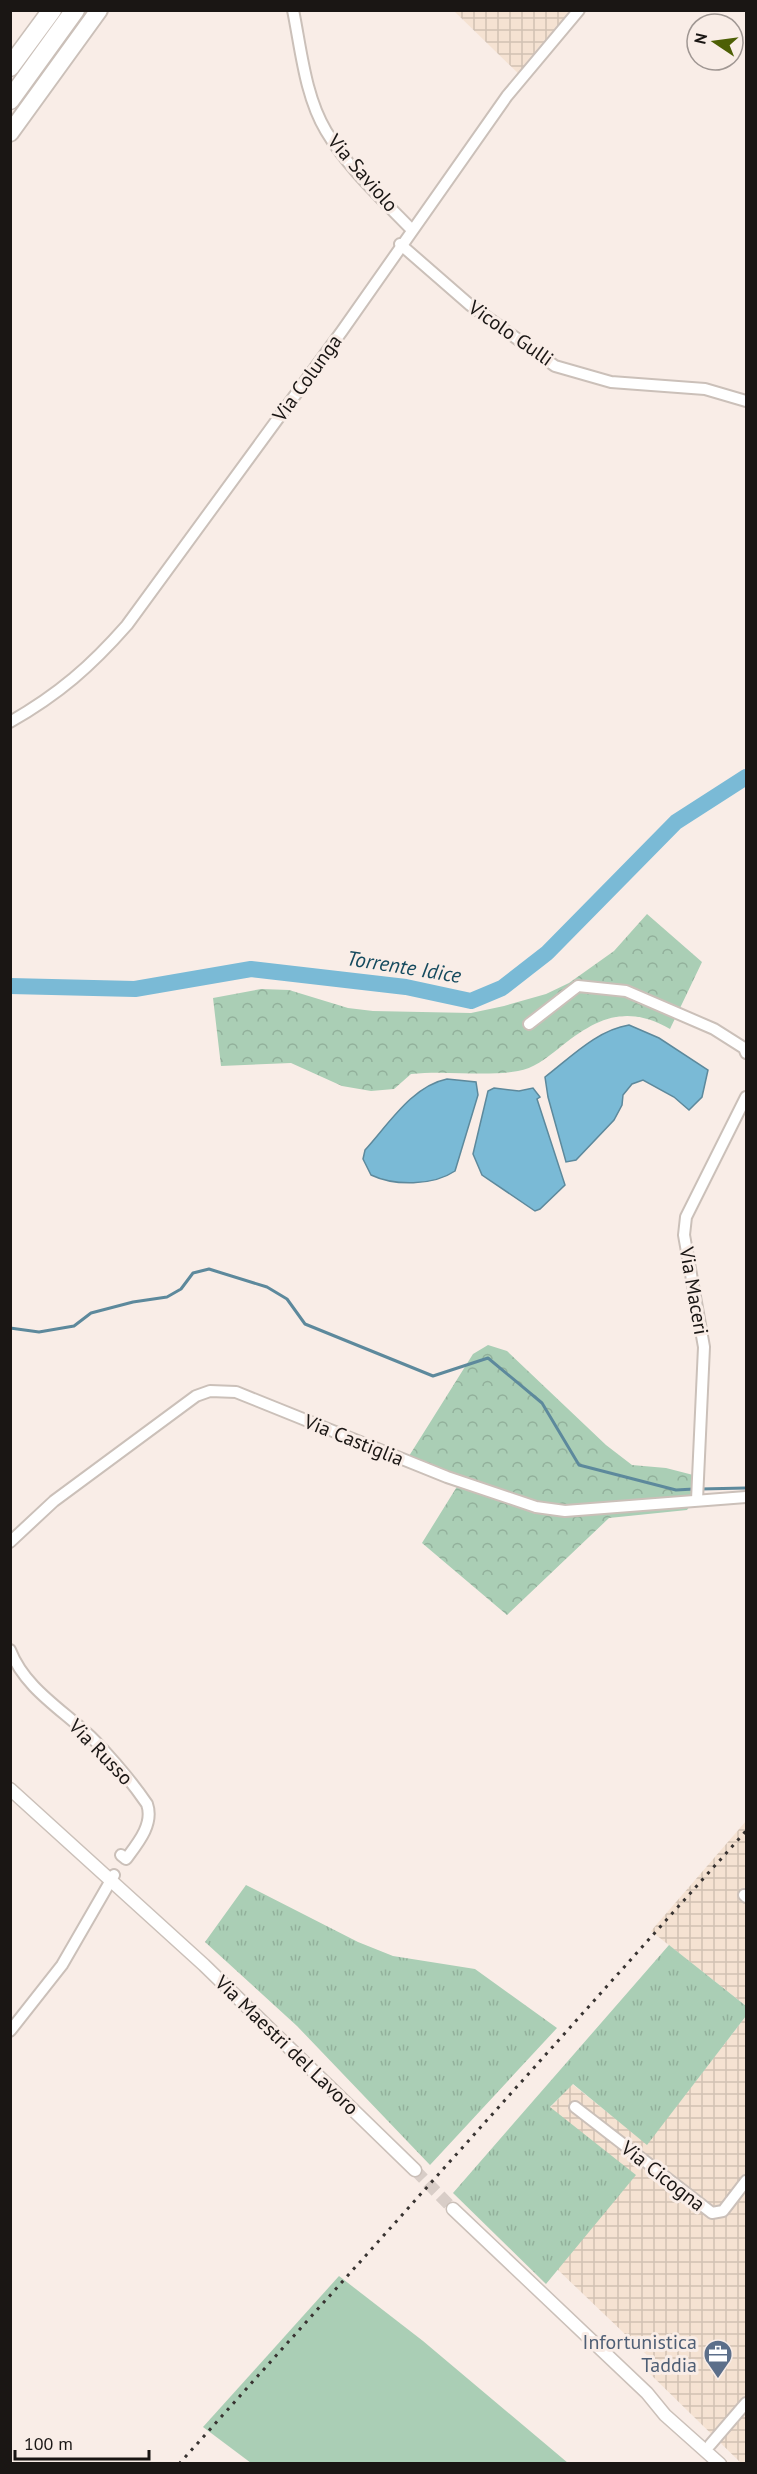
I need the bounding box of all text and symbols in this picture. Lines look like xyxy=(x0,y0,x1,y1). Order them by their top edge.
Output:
north arrow xyxy=(685,12,745,72)
text: N xyxy=(689,31,711,46)
street label: Via Saviolo xyxy=(321,128,404,217)
street label: Vicolo Gulli xyxy=(463,294,559,372)
street label: Via Colunga xyxy=(266,329,347,428)
water label: Torrente Idice xyxy=(345,944,464,989)
street label: Via Maceri xyxy=(673,1244,714,1337)
street label: Via Castiglia xyxy=(299,1408,408,1472)
street label: Via Russo xyxy=(62,1713,139,1791)
street label: Via Maestri del Lavoro xyxy=(209,1969,364,2120)
street label: Via Cicogna xyxy=(615,2134,710,2217)
place label: Infortunistica Taddia xyxy=(583,2329,697,2378)
office icon: Infortunistica Taddia xyxy=(702,2338,734,2380)
scale bar xyxy=(15,2423,148,2461)
text: 100 m xyxy=(24,2432,73,2455)

